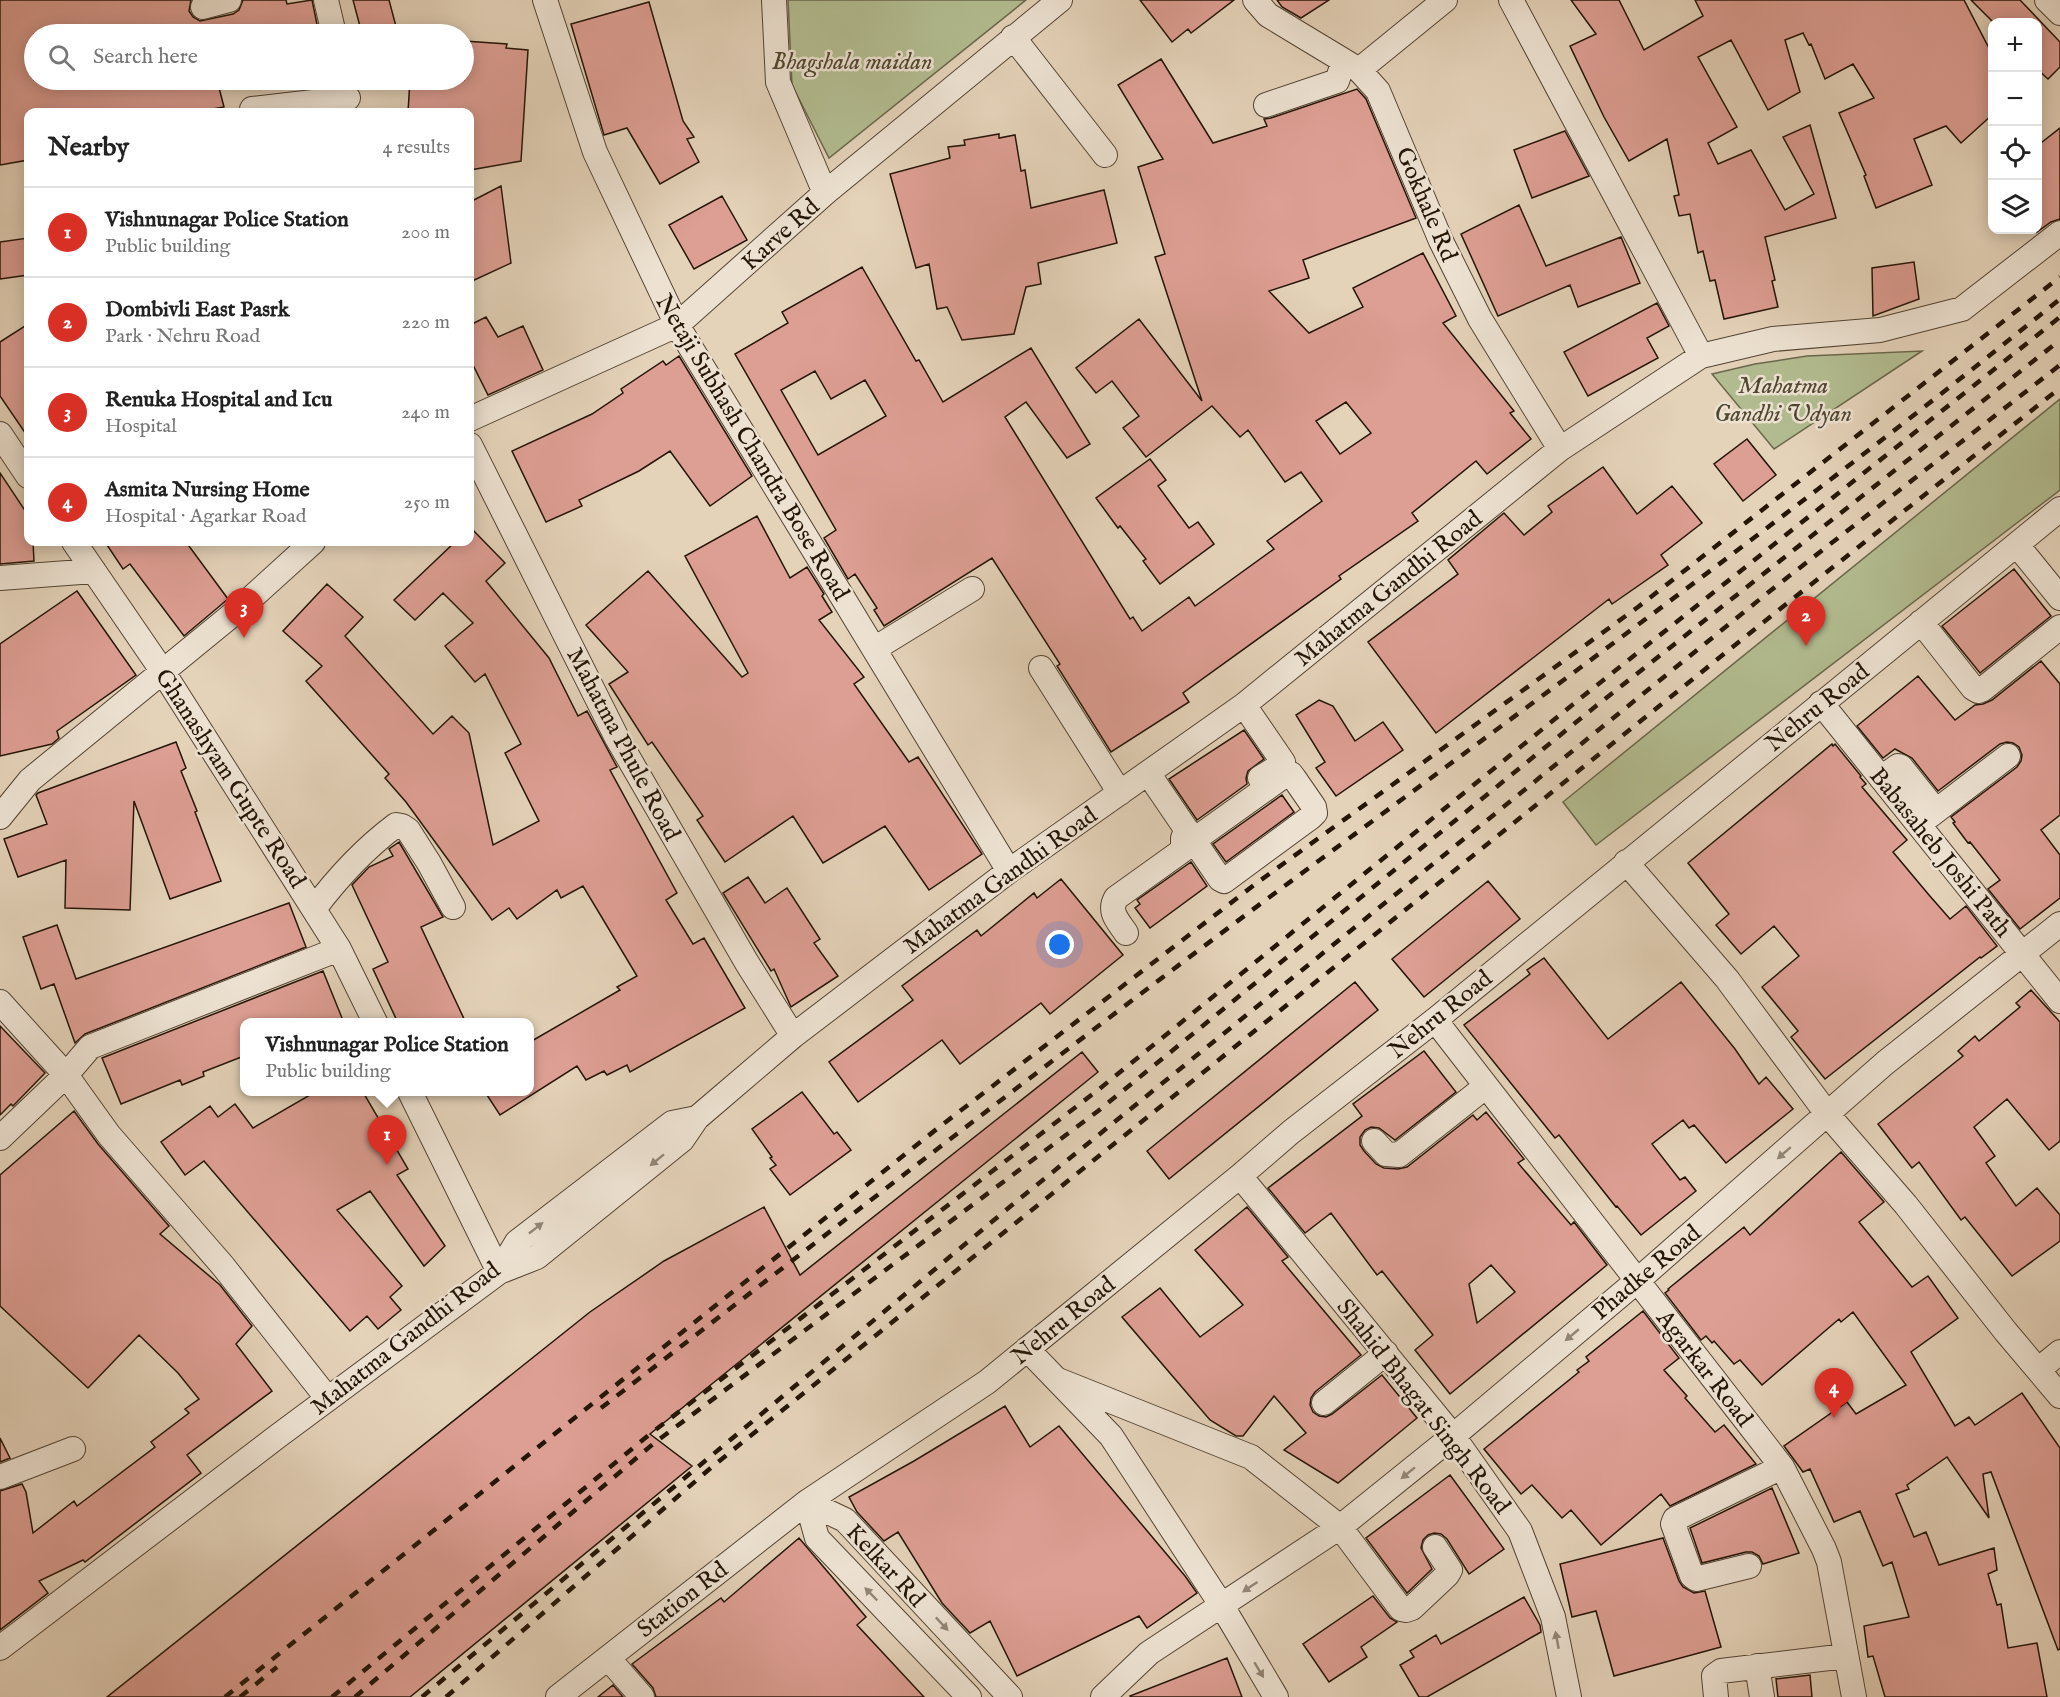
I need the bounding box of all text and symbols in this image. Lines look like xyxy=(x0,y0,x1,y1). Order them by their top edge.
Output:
map controls xyxy=(1988,18,2042,234)
button: + xyxy=(1988,18,2042,72)
search box xyxy=(24,24,474,90)
icon: search xyxy=(45,41,78,74)
text: Search here xyxy=(93,43,198,71)
park label: Bhagshala maidan xyxy=(772,47,932,78)
button: − xyxy=(1988,72,2042,126)
button: locate xyxy=(1988,126,2042,180)
text: Nearby xyxy=(48,131,129,164)
text: 4 results xyxy=(383,135,450,160)
street label: Gokhale Rd xyxy=(1388,143,1464,267)
button: layers xyxy=(1988,180,2042,234)
street label: Karve Rd xyxy=(736,192,827,278)
text: Vishnunagar Police Station xyxy=(105,206,349,234)
text: 1 xyxy=(64,220,71,245)
text: 200 m xyxy=(401,220,450,245)
text: Public building xyxy=(105,234,230,259)
street label: Netaji Subhash Chandra Bose Road xyxy=(648,289,856,607)
text: Dombivli East Pasrk xyxy=(105,296,290,324)
text: 2 xyxy=(63,310,72,335)
text: 220 m xyxy=(402,310,450,335)
text: Park · Nehru Road xyxy=(105,324,260,349)
park label: Mahatma Gandhi Udyan xyxy=(1714,371,1852,430)
text: Renuka Hospital and Icu xyxy=(105,386,332,414)
text: 3 xyxy=(64,400,71,425)
text: 240 m xyxy=(401,400,450,425)
text: Hospital xyxy=(105,414,177,439)
text: Asmita Nursing Home xyxy=(105,476,310,504)
text: 4 xyxy=(63,490,72,515)
text: 250 m xyxy=(404,490,450,515)
text: Hospital · Agarkar Road xyxy=(105,504,306,529)
street label: Mahatma Gandhi Road xyxy=(1289,504,1489,674)
pin: 3 xyxy=(224,588,264,638)
pin: 2 xyxy=(1786,596,1826,646)
street label: Mahatma Phule Road xyxy=(559,643,687,847)
street label: Nehru Road xyxy=(1760,657,1876,759)
street label: Ghanashyam Gupte Road xyxy=(147,663,312,895)
street label: Babasaheb Joshi Path xyxy=(1862,762,2018,945)
street label: Mahatma Gandhi Road xyxy=(898,800,1104,962)
your location xyxy=(1045,930,1074,959)
street label: Nehru Road xyxy=(1383,964,1499,1066)
popup xyxy=(240,1018,534,1096)
text: Vishnunagar Police Station xyxy=(265,1031,509,1059)
text: Public building xyxy=(265,1059,391,1084)
pin: 1 xyxy=(368,1116,406,1165)
one-way arrow xyxy=(1776,1147,1792,1160)
one-way arrow xyxy=(649,1154,664,1166)
street label: Phadke Road xyxy=(1586,1218,1708,1328)
one-way arrow xyxy=(528,1221,544,1234)
street label: Mahatma Gandhi Road xyxy=(305,1255,507,1423)
street label: Nehru Road xyxy=(1006,1270,1122,1372)
street label: Shahid Bhagat Singh Road xyxy=(1329,1293,1517,1521)
street label: Agarkar Road xyxy=(1648,1303,1759,1434)
one-way arrow xyxy=(1565,1328,1580,1341)
pin: 4 xyxy=(1814,1368,1854,1418)
one-way arrow xyxy=(1400,1466,1416,1479)
street label: Kelkar Rd xyxy=(838,1518,932,1614)
street label: Station Rd xyxy=(631,1555,735,1645)
one-way arrow xyxy=(1242,1581,1258,1592)
one-way arrow xyxy=(864,1587,878,1602)
one-way arrow xyxy=(935,1616,948,1631)
one-way arrow xyxy=(1552,1630,1561,1649)
one-way arrow xyxy=(1254,1662,1265,1678)

